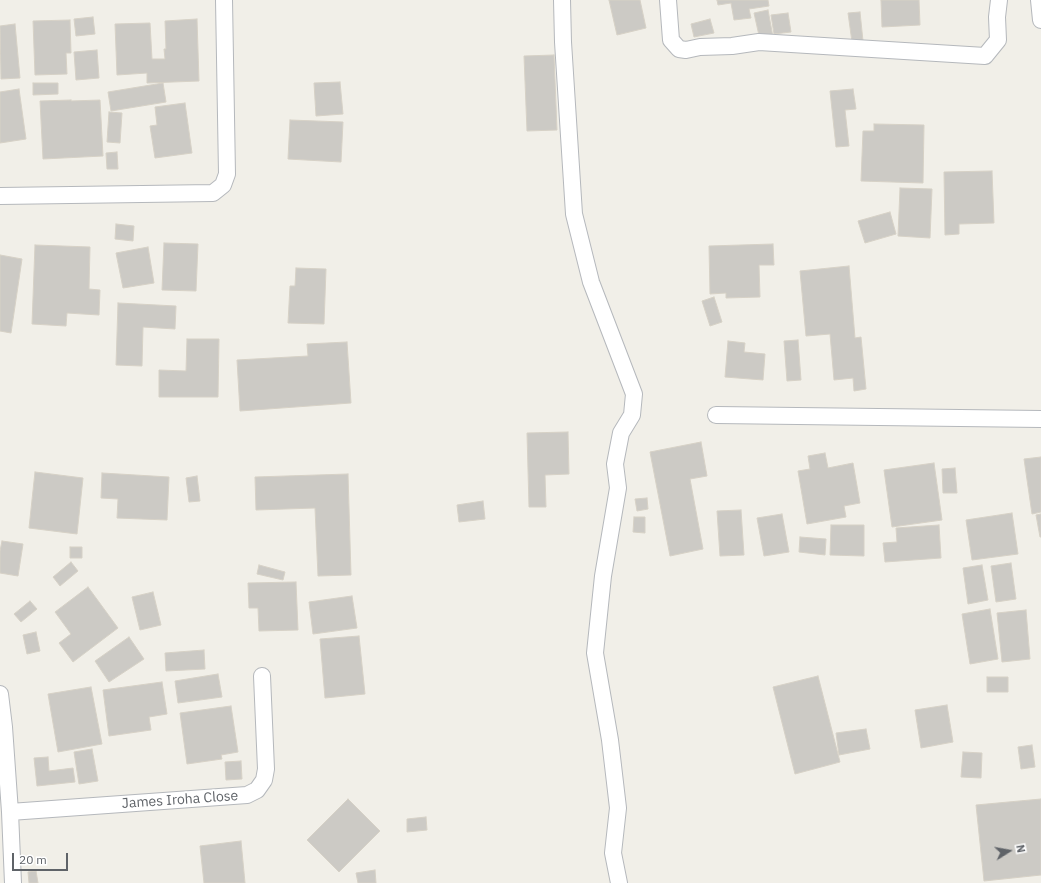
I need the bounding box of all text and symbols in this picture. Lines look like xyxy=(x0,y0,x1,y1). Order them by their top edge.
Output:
street label: James Iroha Close xyxy=(121,788,239,812)
north arrow xyxy=(989,831,1029,871)
text: N xyxy=(1013,843,1028,854)
scale bar xyxy=(14,845,70,871)
text: 20 m xyxy=(19,852,47,867)

